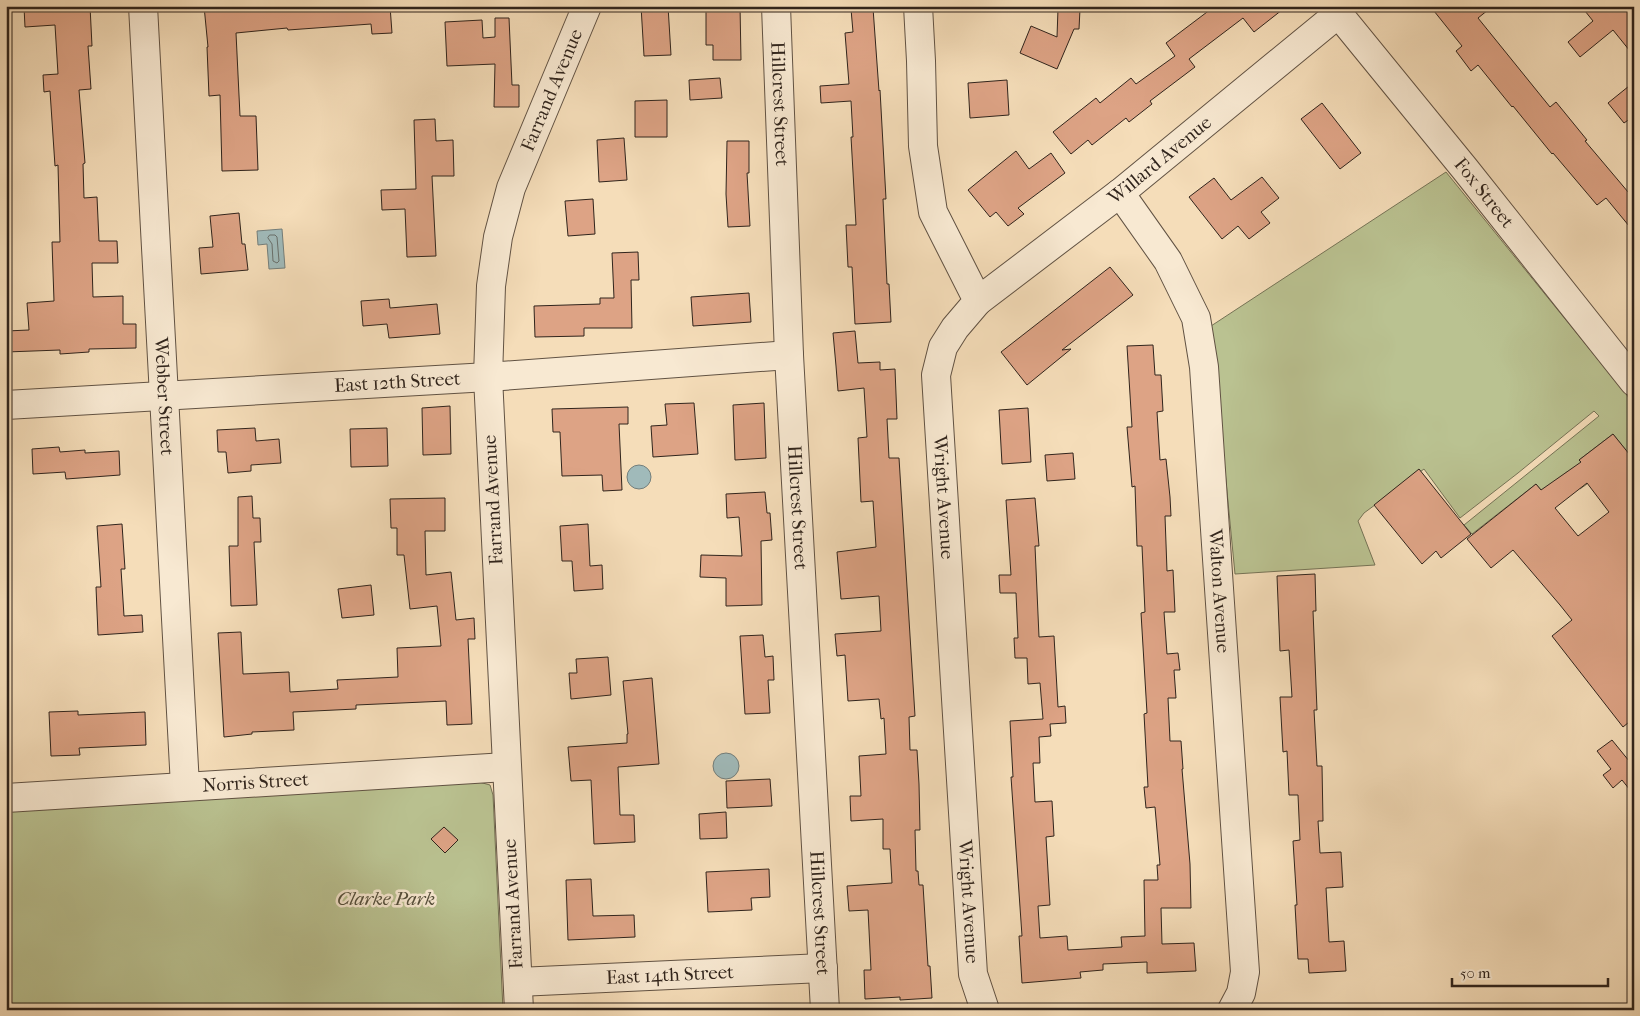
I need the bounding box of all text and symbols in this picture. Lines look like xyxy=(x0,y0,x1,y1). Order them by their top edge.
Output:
street label: Farrand Avenue xyxy=(517,26,587,155)
street label: Hillcrest Street xyxy=(766,41,793,167)
street label: Willard Avenue xyxy=(1103,111,1216,210)
street label: Fox Street xyxy=(1449,153,1519,233)
street label: Webber Street xyxy=(150,336,178,456)
street label: East 12th Street xyxy=(333,368,461,397)
street label: Farrand Avenue xyxy=(479,434,507,566)
street label: Wright Avenue xyxy=(929,434,958,560)
street label: Hillcrest Street xyxy=(783,445,812,571)
street label: Walton Avenue xyxy=(1204,527,1234,654)
street label: Norris Street xyxy=(202,768,310,797)
street label: Farrand Avenue xyxy=(499,838,527,970)
street label: Wright Avenue xyxy=(954,838,983,964)
street label: Hillcrest Street xyxy=(805,850,834,976)
park label: Clarke Park xyxy=(337,888,435,910)
scale bar xyxy=(1452,956,1609,988)
street label: East 14th Street xyxy=(605,961,735,989)
text: 50 m xyxy=(1460,964,1491,982)

